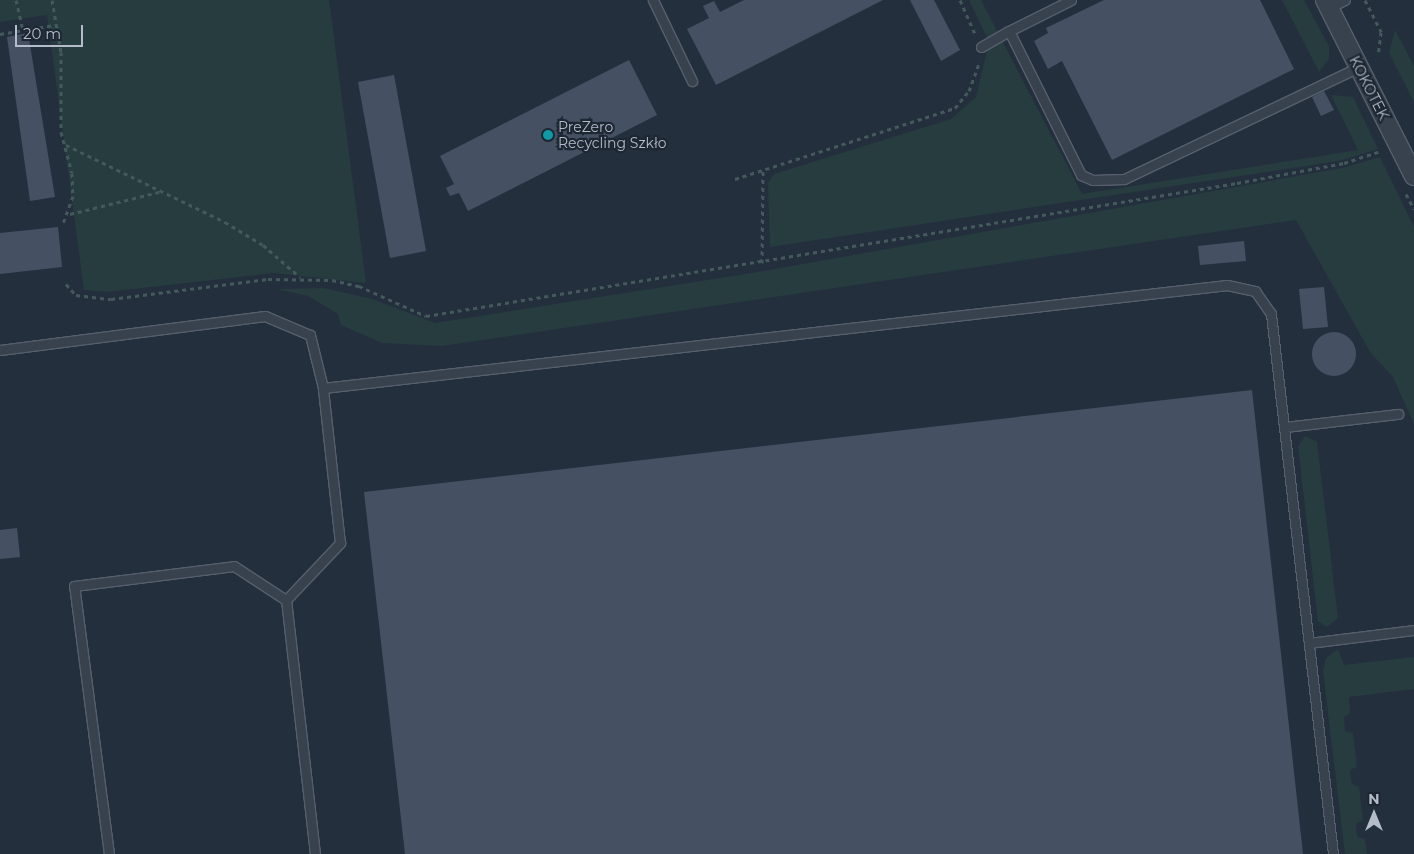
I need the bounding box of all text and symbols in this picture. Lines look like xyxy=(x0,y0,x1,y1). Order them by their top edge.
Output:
scale bar xyxy=(18,15,85,47)
text: 20 m xyxy=(23,24,61,43)
street label: KOKOTEK xyxy=(1346,53,1392,123)
place label: PreZero Recycling Szkło xyxy=(558,119,667,152)
marker: PreZero Recycling Szkło xyxy=(542,129,554,141)
north arrow xyxy=(1349,789,1399,839)
text: N xyxy=(1368,790,1380,808)

